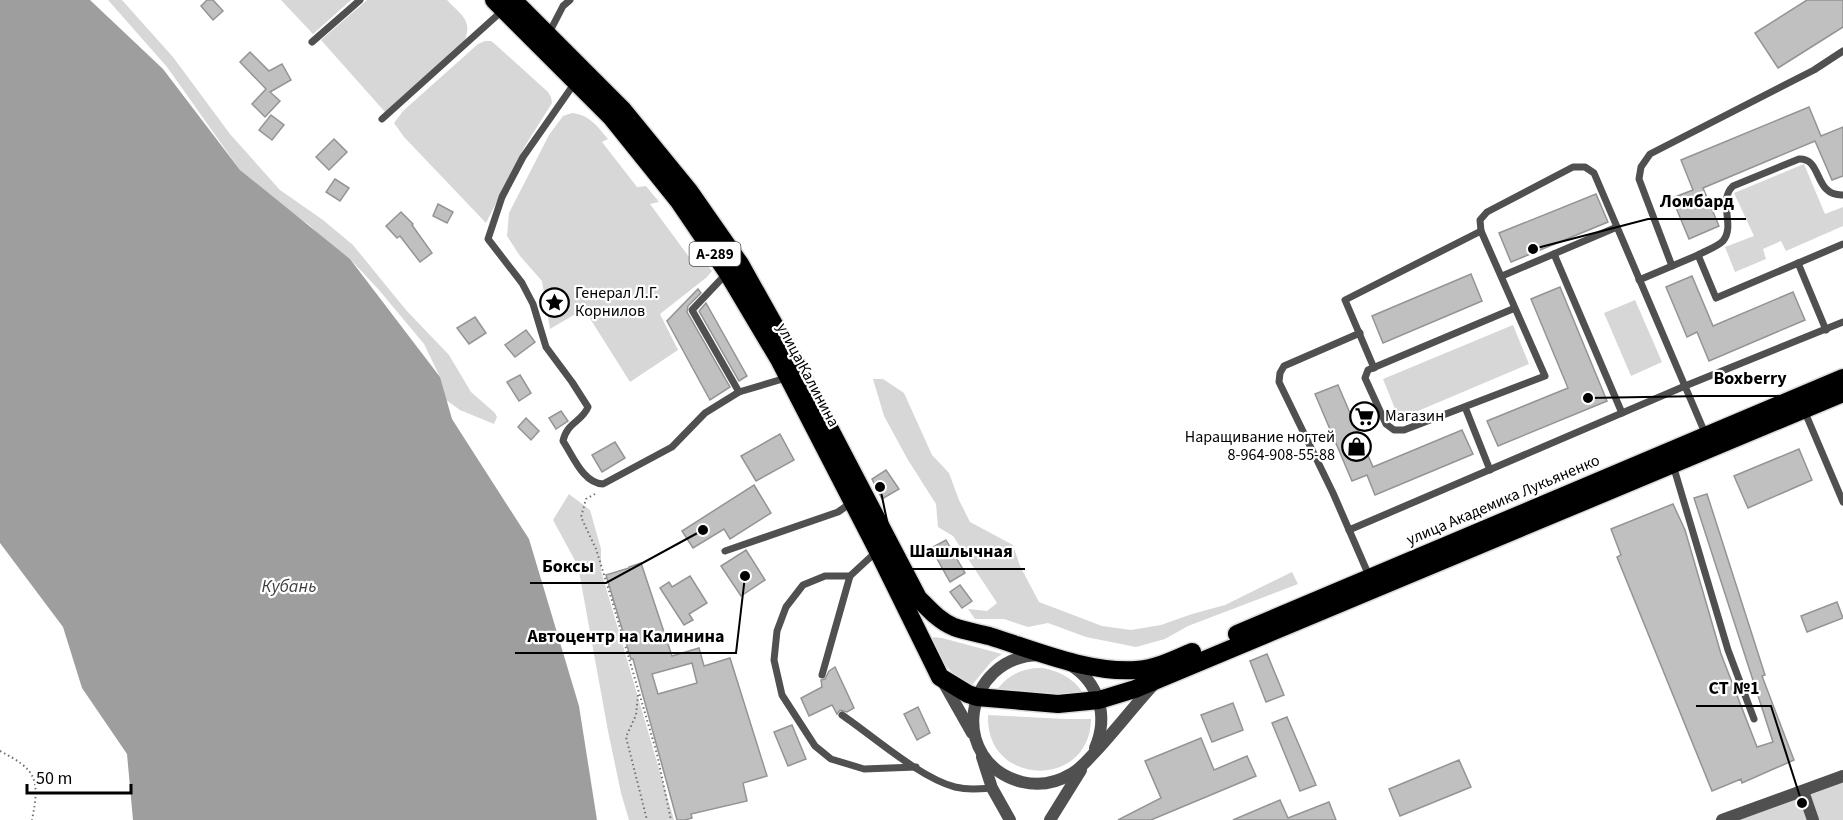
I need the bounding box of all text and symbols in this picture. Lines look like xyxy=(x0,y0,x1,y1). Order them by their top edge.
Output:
callout: Ломбард xyxy=(1648,183,1746,219)
text: Ломбард xyxy=(1659,189,1734,214)
road number: А-289 xyxy=(690,242,740,266)
place label: Генерал Л.Г. Корнилов xyxy=(575,282,659,322)
place icon: Генерал Л.Г. Корнилов xyxy=(538,286,570,318)
street label: улица Калинина xyxy=(771,319,845,431)
callout: Boxberry xyxy=(1701,360,1798,396)
text: Boxberry xyxy=(1713,366,1787,391)
supermarket icon: Магазин xyxy=(1348,400,1380,432)
place label: Магазин xyxy=(1385,405,1444,427)
place label: Наращивание ногтей 8-964-908-55-88 xyxy=(1185,426,1335,466)
shop icon: Наращивание ногтей 8-964-908-55-88 xyxy=(1340,430,1372,462)
street label: улица Академика Лукьяненко xyxy=(1403,449,1603,551)
callout: Шашлычная xyxy=(897,533,1025,569)
text: Шашлычная xyxy=(909,539,1013,564)
callout: Боксы xyxy=(530,547,606,583)
text: Боксы xyxy=(542,554,594,579)
water label: Кубань xyxy=(262,574,316,599)
callout: Автоцентр на Калинина xyxy=(515,617,736,653)
text: Автоцентр на Калинина xyxy=(527,624,724,649)
callout: СТ №1 xyxy=(1696,670,1771,706)
text: СТ №1 xyxy=(1709,676,1759,701)
scale bar xyxy=(27,757,130,795)
text: 50 m xyxy=(36,766,72,791)

